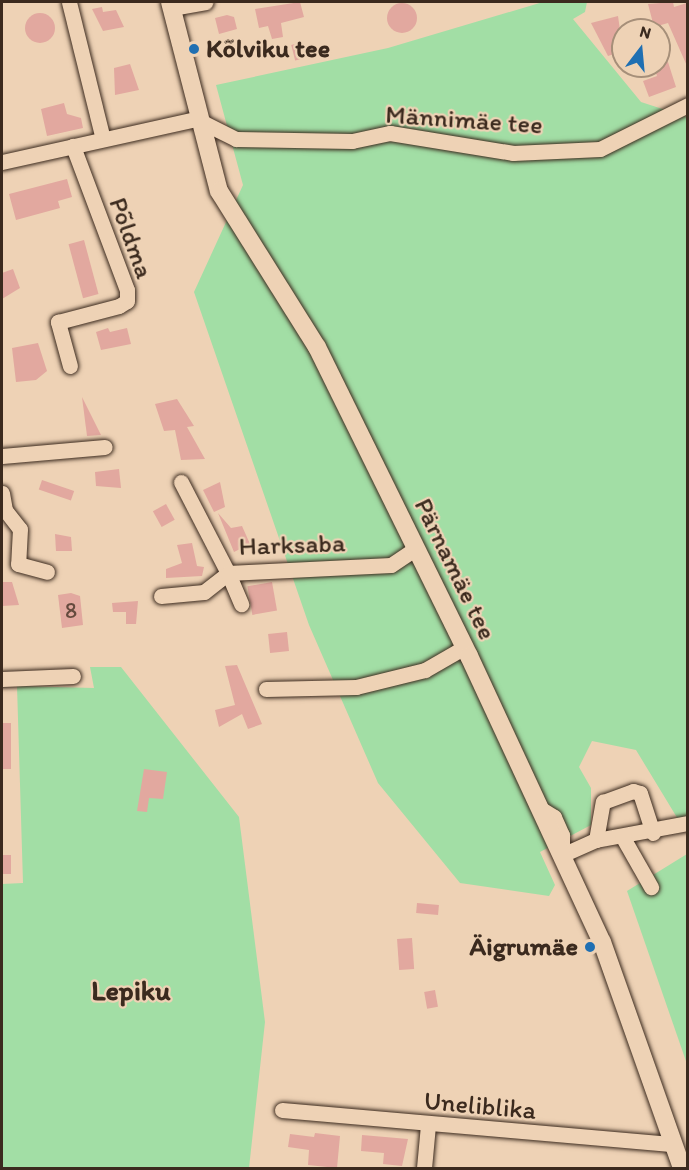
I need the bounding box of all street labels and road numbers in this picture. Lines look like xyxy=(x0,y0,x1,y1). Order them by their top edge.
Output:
street label: Männimäe tee xyxy=(384,99,544,141)
street label: Põldma xyxy=(102,193,160,283)
street label: Pärnamäe tee xyxy=(407,493,503,645)
street label: Harksaba xyxy=(238,528,346,562)
street label: Uneliblika xyxy=(422,1086,538,1126)

